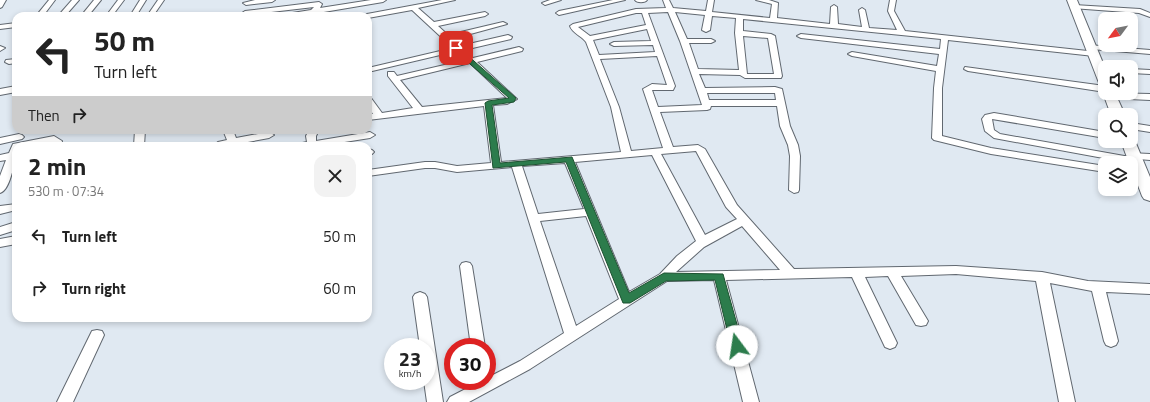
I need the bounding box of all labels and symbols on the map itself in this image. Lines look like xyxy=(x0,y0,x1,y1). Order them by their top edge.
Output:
north arrow xyxy=(1098,12,1138,52)
pin xyxy=(439,31,473,65)
position arrow xyxy=(716,325,758,367)
speed limit sign: 30 xyxy=(444,338,496,390)

